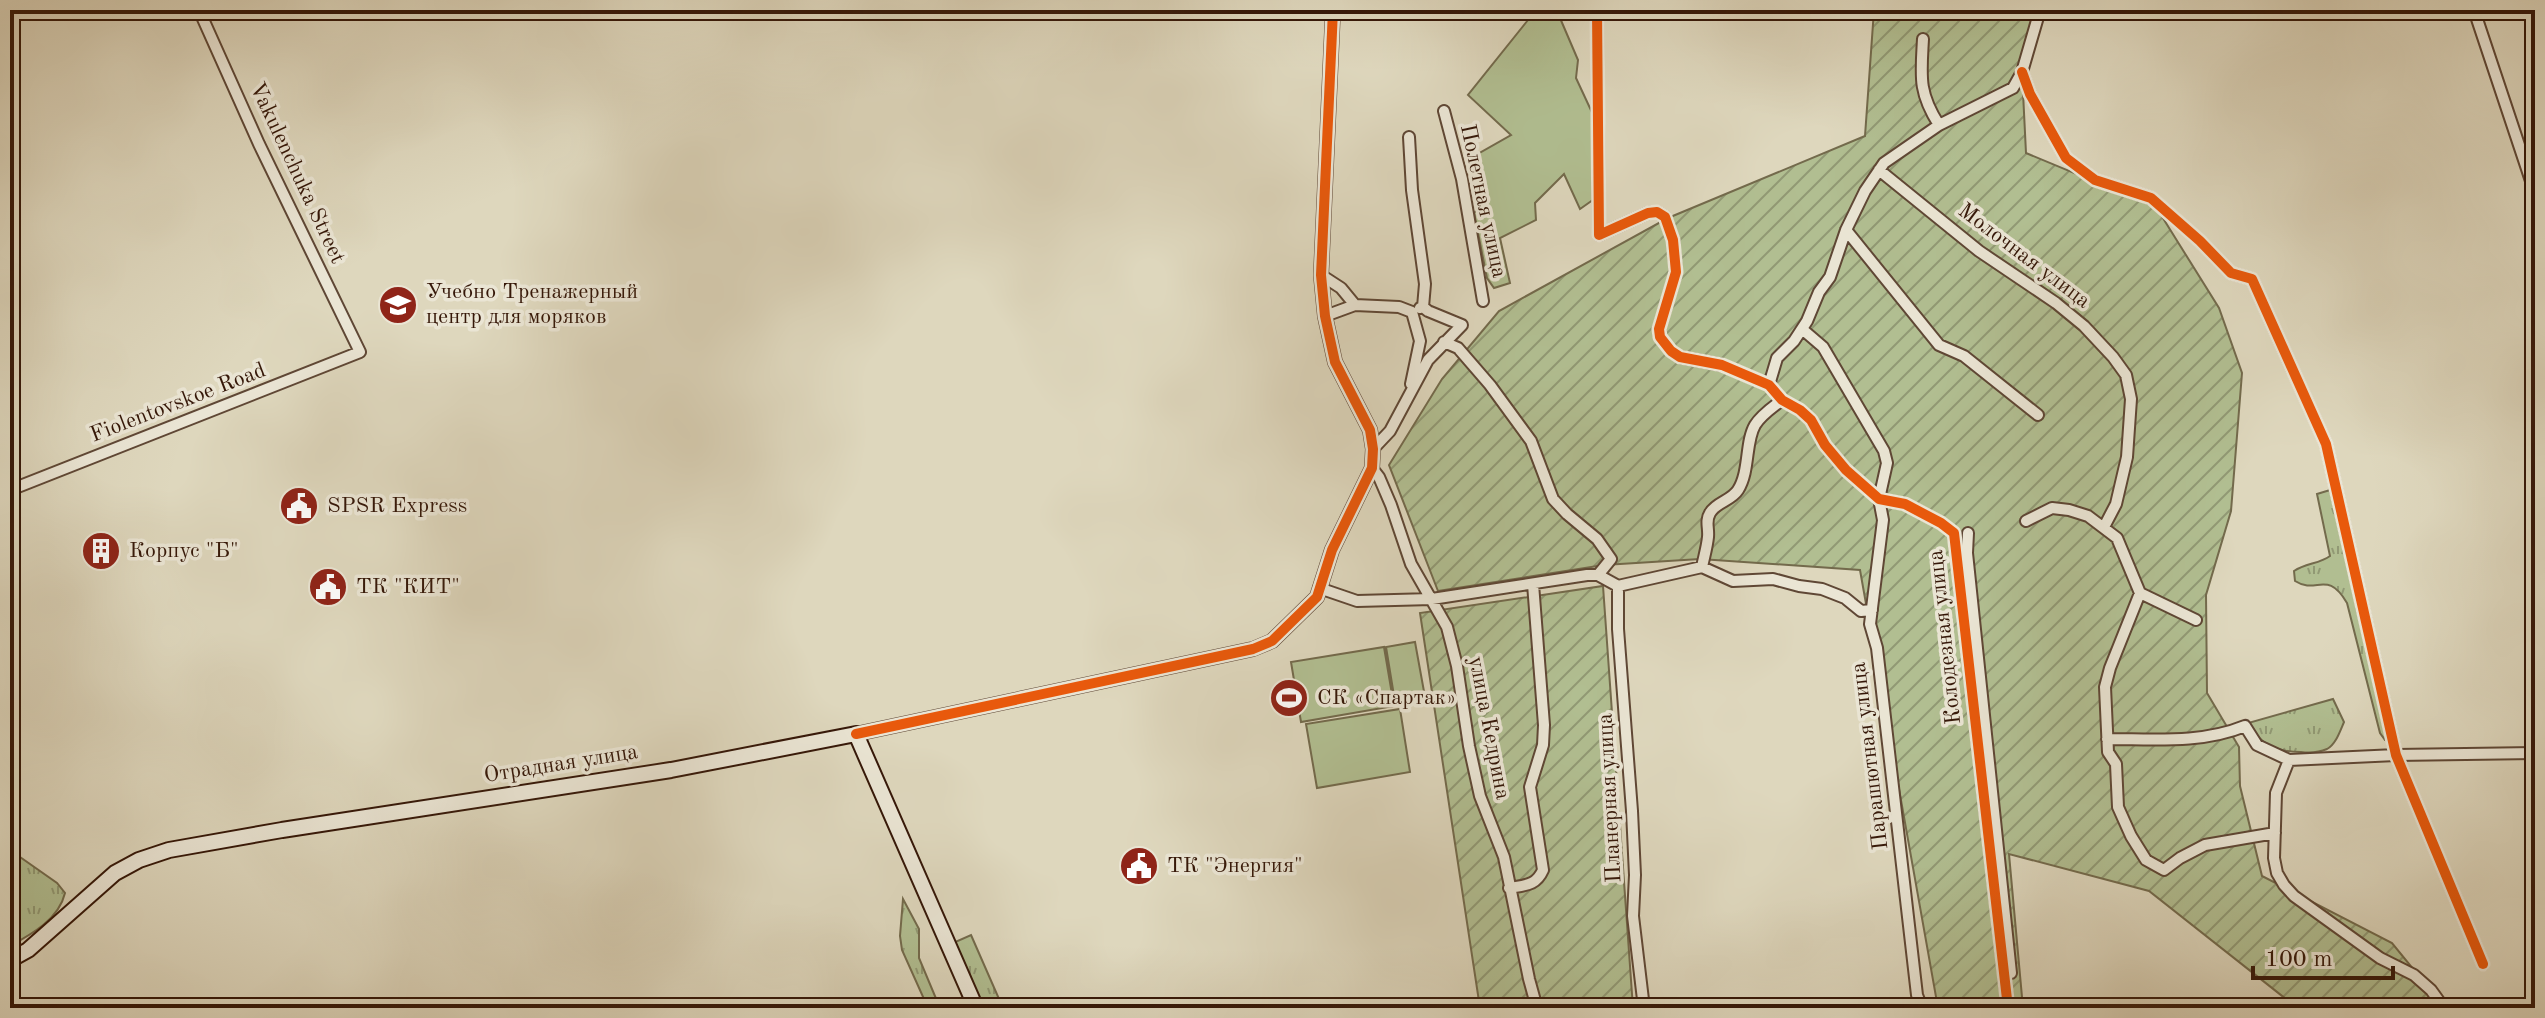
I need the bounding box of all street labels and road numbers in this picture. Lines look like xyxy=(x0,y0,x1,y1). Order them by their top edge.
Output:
street label: Vakulenchuka Street xyxy=(245,79,349,267)
street label: Полетная улица xyxy=(1456,122,1510,280)
street label: Молочная улица xyxy=(1954,199,2094,313)
street label: Fiolentovskoe Road xyxy=(87,359,269,447)
street label: Колодезная улица xyxy=(1925,548,1965,725)
street label: улица Кедрина xyxy=(1464,654,1514,802)
street label: Парашютная улица xyxy=(1848,661,1892,851)
street label: Планерная улица xyxy=(1595,713,1625,883)
street label: Отрадная улица xyxy=(482,741,640,787)

